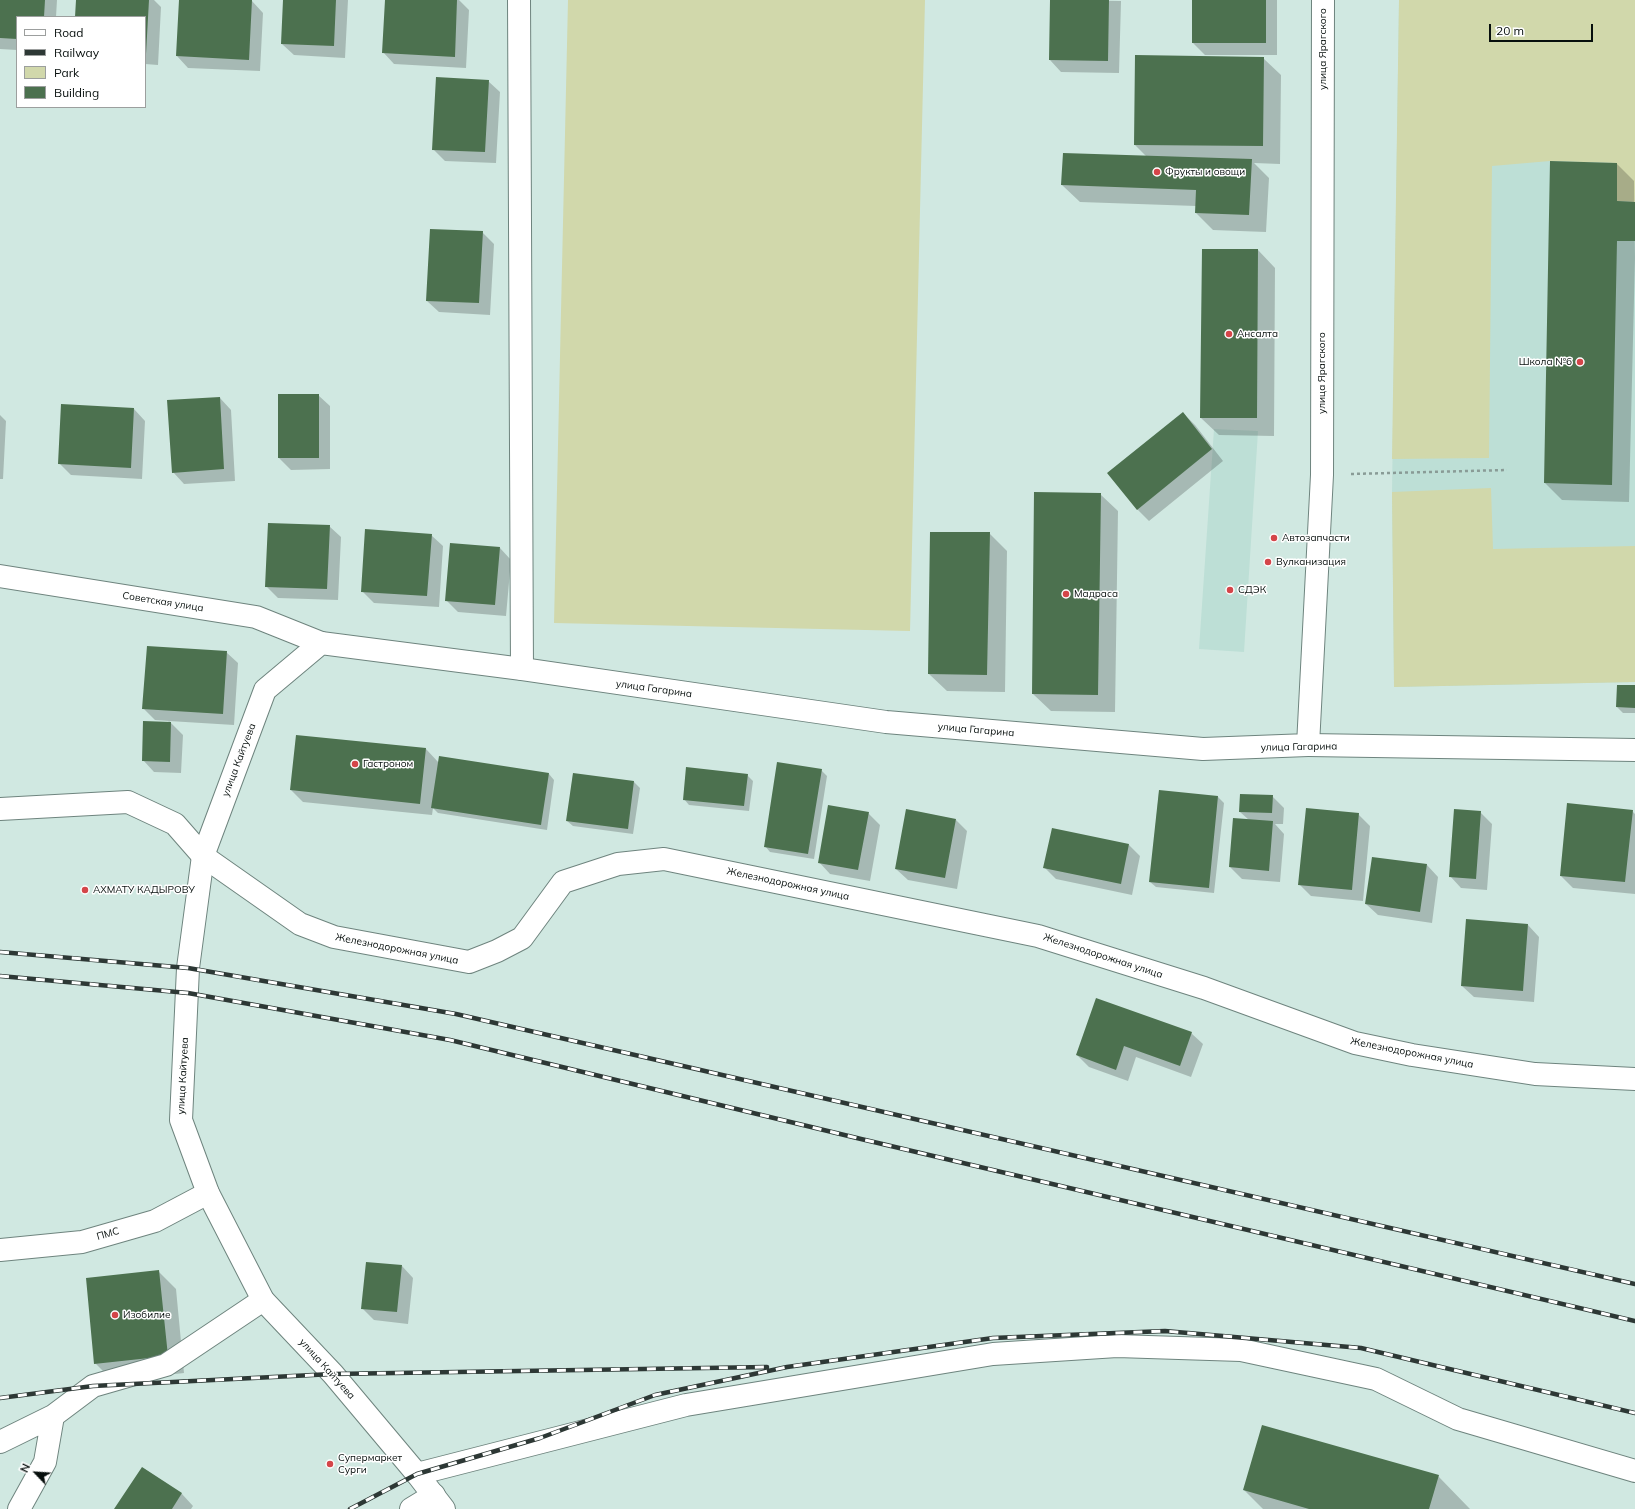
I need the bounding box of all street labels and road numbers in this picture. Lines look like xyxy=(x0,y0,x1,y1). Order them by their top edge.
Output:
street label: улица Ярагского xyxy=(1317,8,1329,90)
street label: улица Ярагского xyxy=(1316,332,1328,414)
street label: Советская улица xyxy=(122,590,204,614)
street label: улица Гагарина xyxy=(615,678,693,700)
street label: улица Гагарина xyxy=(937,721,1015,739)
street label: улица Кайтуева xyxy=(220,722,258,798)
street label: улица Гагарина xyxy=(1261,740,1337,754)
street label: Железнодорожная улица xyxy=(726,865,850,903)
street label: Железнодорожная улица xyxy=(335,931,459,967)
street label: Железнодорожная улица xyxy=(1042,931,1164,981)
street label: Железнодорожная улица xyxy=(1350,1035,1474,1071)
street label: улица Кайтуева xyxy=(175,1037,191,1115)
street label: ПМС xyxy=(95,1225,121,1243)
street label: улица Кайтуева xyxy=(297,1336,357,1402)

